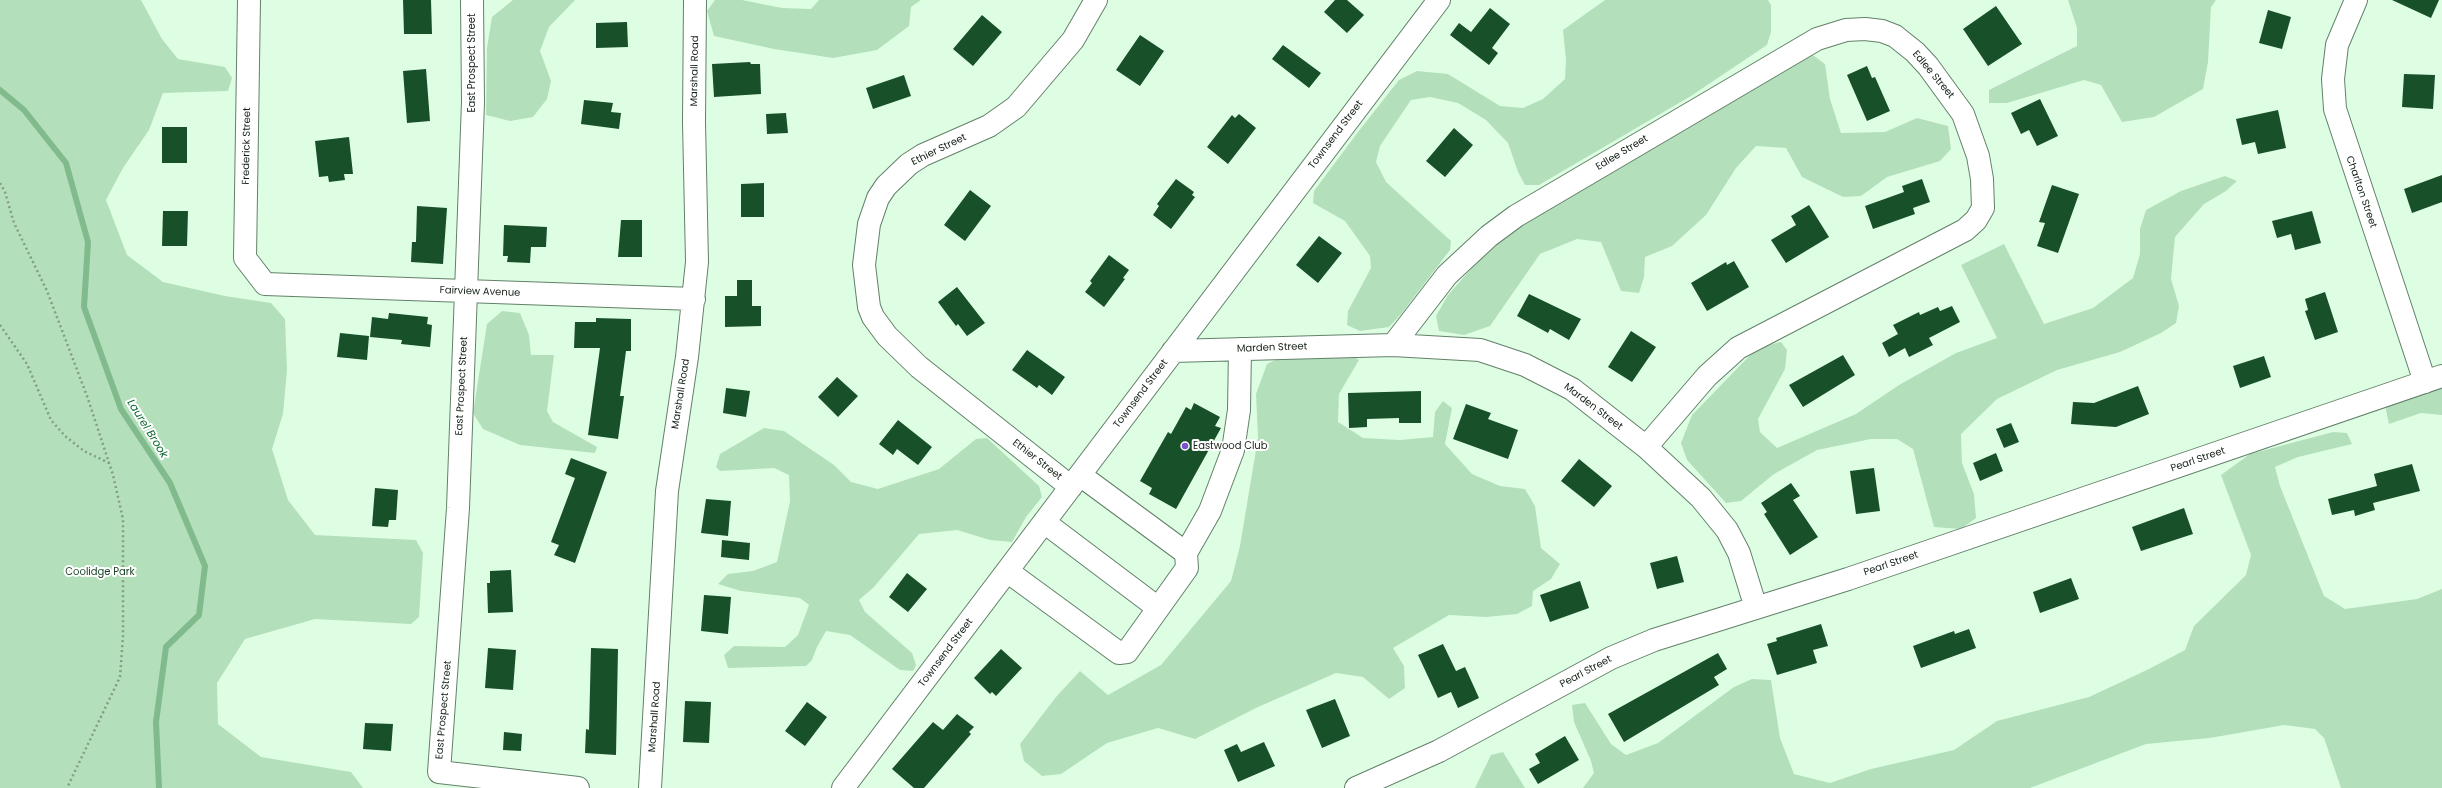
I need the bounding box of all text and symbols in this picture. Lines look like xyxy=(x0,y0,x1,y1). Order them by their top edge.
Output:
street label: East Prospect Street xyxy=(466,13,478,113)
street label: Marshall Road xyxy=(688,35,702,107)
street label: Edlee Street xyxy=(1910,49,1956,101)
street label: Townsend Street xyxy=(1306,98,1366,172)
street label: Frederick Street xyxy=(240,107,254,185)
street label: Ethier Street xyxy=(910,132,968,168)
street label: Edlee Street xyxy=(1594,133,1650,173)
street label: Charlton Street xyxy=(2343,154,2379,230)
street label: Fairview Avenue xyxy=(439,285,521,299)
street label: East Prospect Street xyxy=(453,336,471,436)
street label: Marden Street xyxy=(1237,341,1307,355)
street label: Townsend Street xyxy=(1111,357,1171,431)
street label: Marshall Road xyxy=(670,358,692,430)
street label: Marden Street xyxy=(1561,381,1625,433)
water label: Laurel Brook xyxy=(124,397,170,461)
street label: Ethier Street xyxy=(1010,437,1064,483)
place label: Eastwood Club xyxy=(1193,440,1268,452)
marker: Eastwood Club xyxy=(1180,441,1190,451)
street label: Pearl Street xyxy=(2169,445,2227,475)
street label: Pearl Street xyxy=(1862,549,1920,579)
park label: Coolidge Park xyxy=(65,566,135,578)
street label: Townsend Street xyxy=(916,616,976,690)
street label: Pearl Street xyxy=(1558,653,1614,691)
street label: East Prospect Street xyxy=(434,660,454,760)
street label: Marshall Road xyxy=(647,681,663,753)

